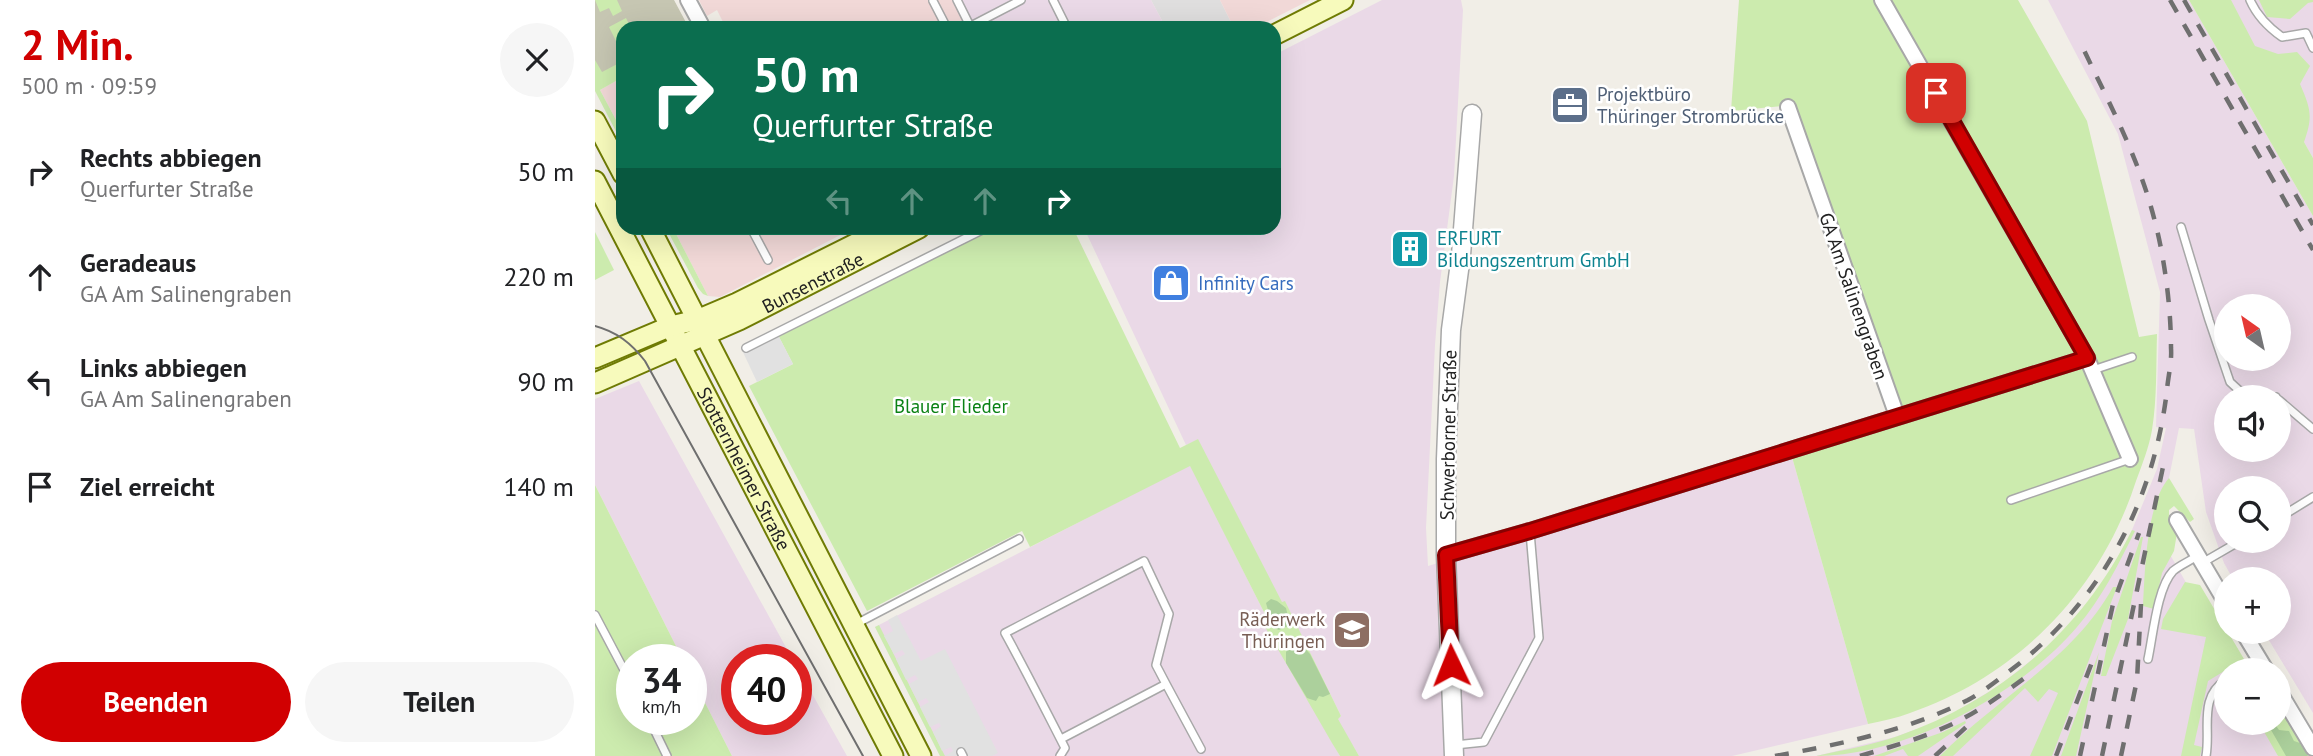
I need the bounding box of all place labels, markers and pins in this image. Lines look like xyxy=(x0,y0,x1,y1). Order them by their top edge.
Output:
pin xyxy=(1906,63,1966,123)
place label: Projektbüro Thüringer Strombrücke xyxy=(1597,82,1784,128)
office icon: Projektbüro Thüringer Strombrücke xyxy=(1549,84,1591,126)
place label: ERFURT Bildungszentrum GmbH xyxy=(1437,226,1630,272)
building icon: ERFURT Bildungszentrum GmbH xyxy=(1389,228,1431,270)
shop icon: Infinity Cars xyxy=(1150,262,1192,304)
place label: Infinity Cars xyxy=(1198,271,1294,295)
place label: Räderwerk Thüringen xyxy=(1239,607,1325,653)
school or university icon: Räderwerk Thüringen xyxy=(1331,609,1373,651)

